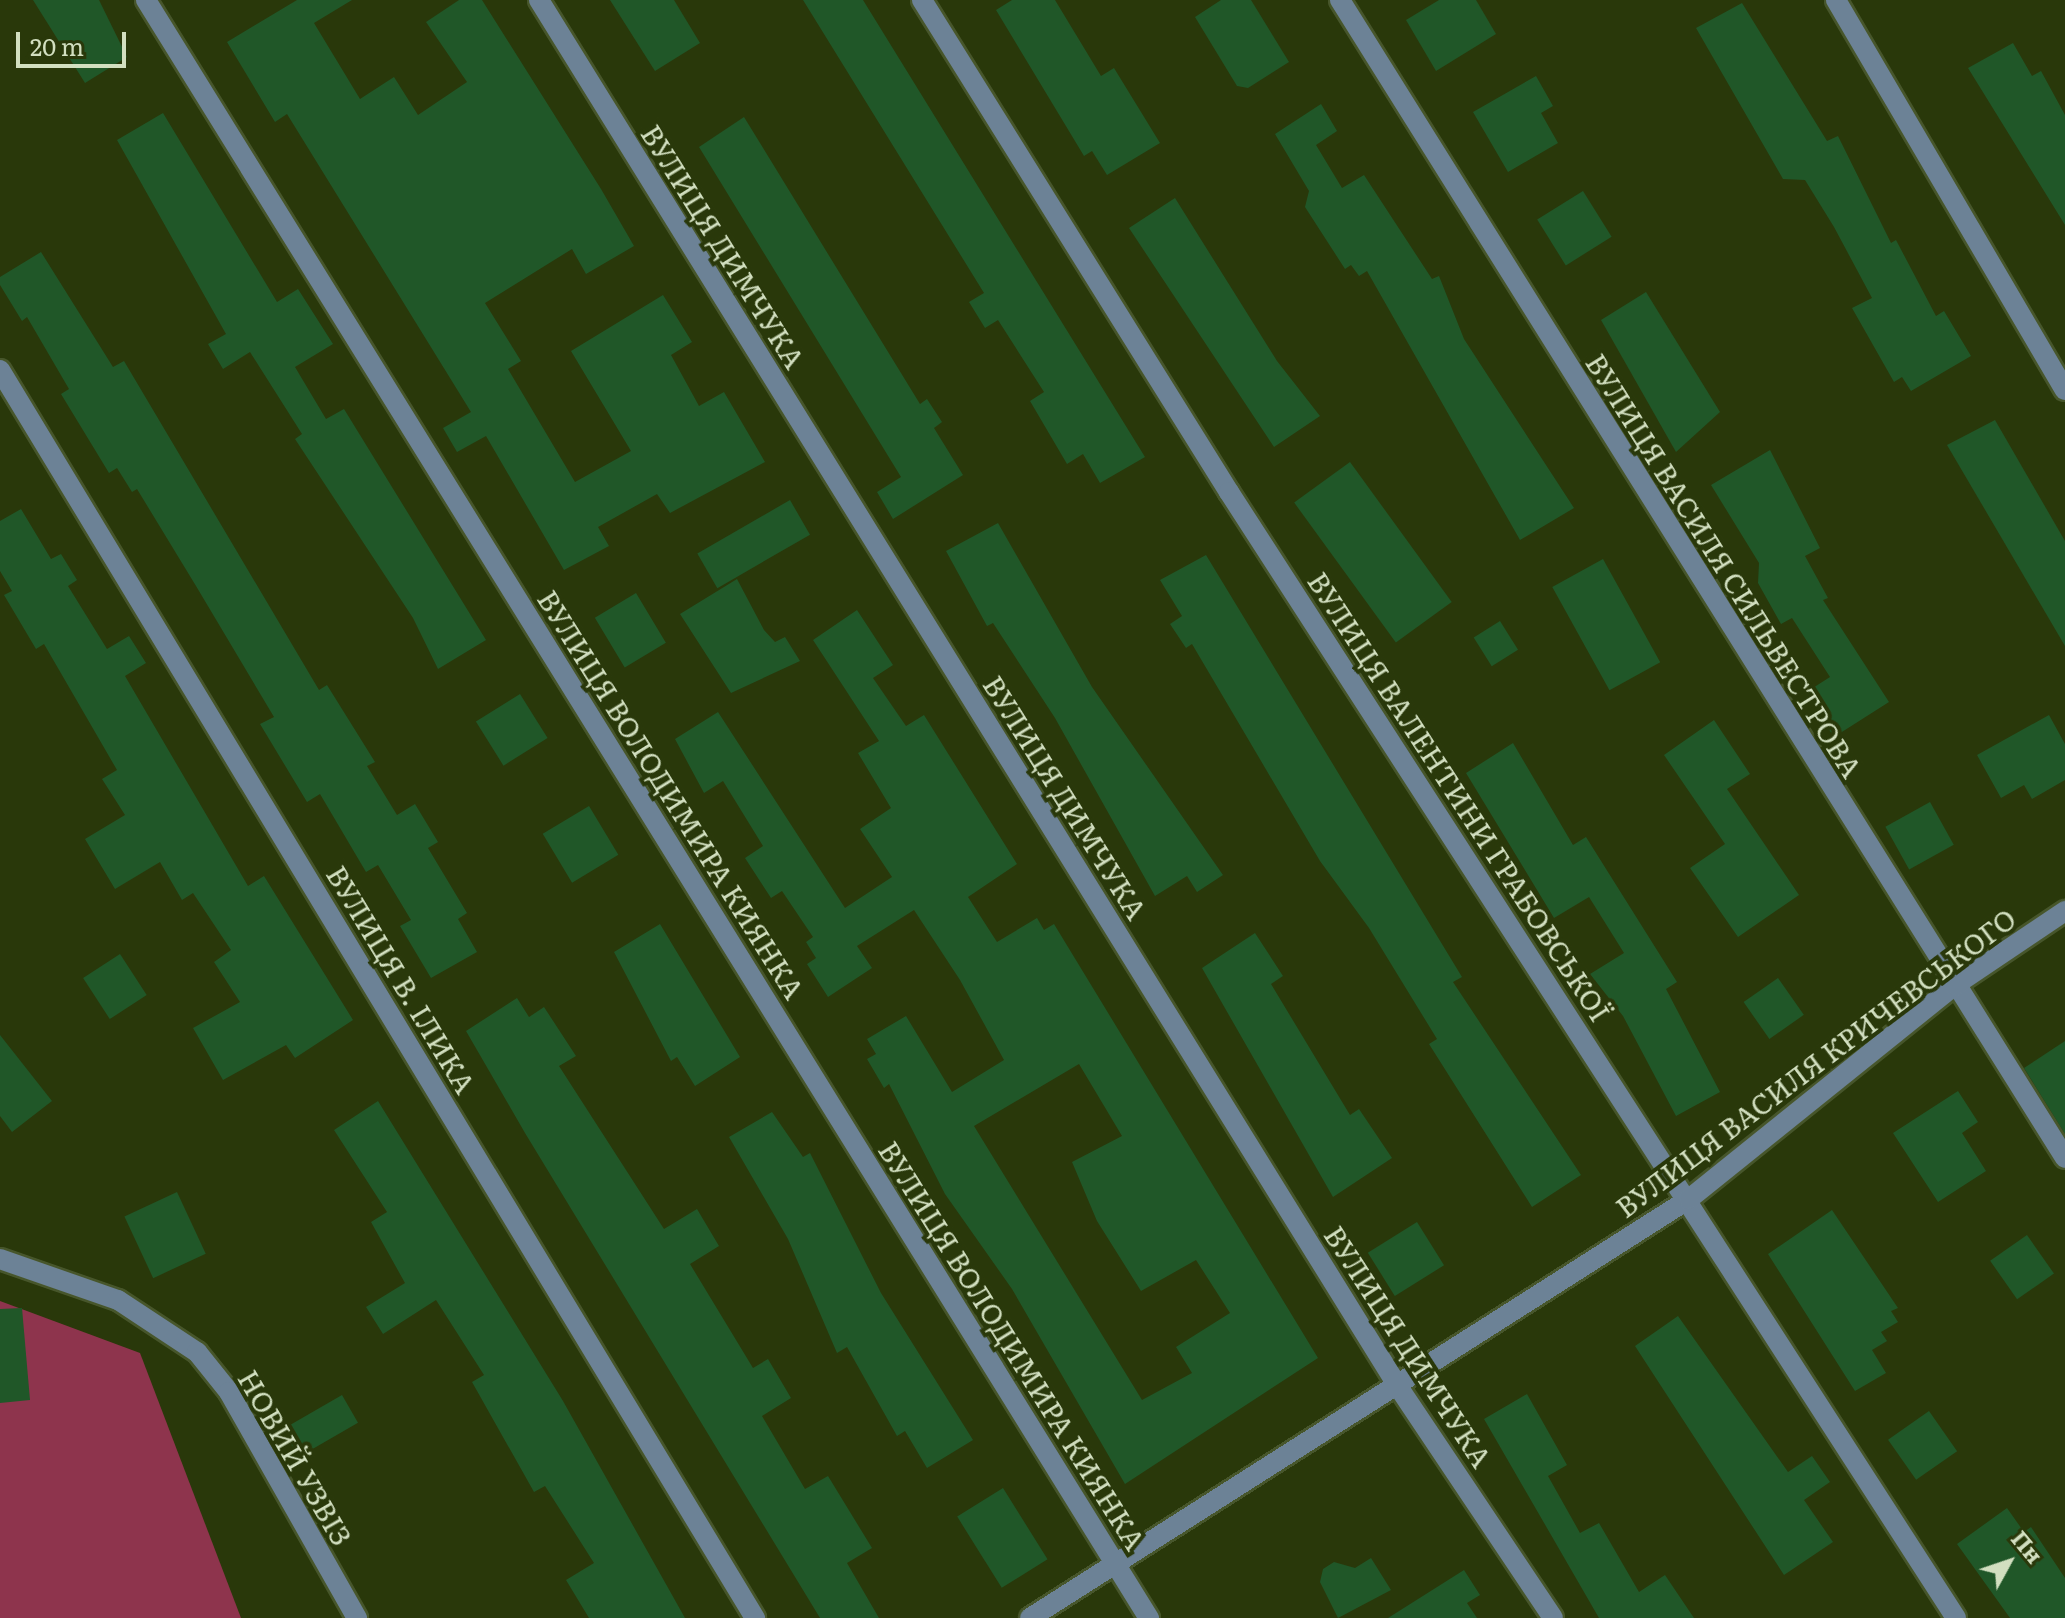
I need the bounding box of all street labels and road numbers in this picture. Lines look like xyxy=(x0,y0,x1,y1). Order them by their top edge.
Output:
street label: ВУЛИЦЯ ДИМЧУКА xyxy=(635,118,813,374)
street label: ВУЛИЦЯ ВАСИЛЯ СИЛЬВЕСТРОВА xyxy=(1580,347,1870,783)
street label: ВУЛИЦЯ ВАЛЕНТИНИ ГРАБОВСЬКОЇ xyxy=(1302,565,1618,1027)
street label: ВУЛИЦЯ ВОЛОДИМИРА КИЯНКА xyxy=(532,583,812,1005)
street label: ВУЛИЦЯ ДИМЧУКА xyxy=(977,669,1155,925)
street label: ВУЛИЦЯ В. ІЛИКА xyxy=(321,859,483,1099)
street label: ВУЛИЦЯ ВАСИЛЯ КРИЧЕВСЬКОГО xyxy=(1608,901,2022,1223)
street label: ВУЛИЦЯ ВОЛОДИМИРА КИЯНКА xyxy=(873,1134,1153,1556)
street label: ВУЛИЦЯ ДИМЧУКА xyxy=(1318,1219,1500,1473)
street label: НОВИЙ УЗВІЗ xyxy=(232,1363,360,1551)

